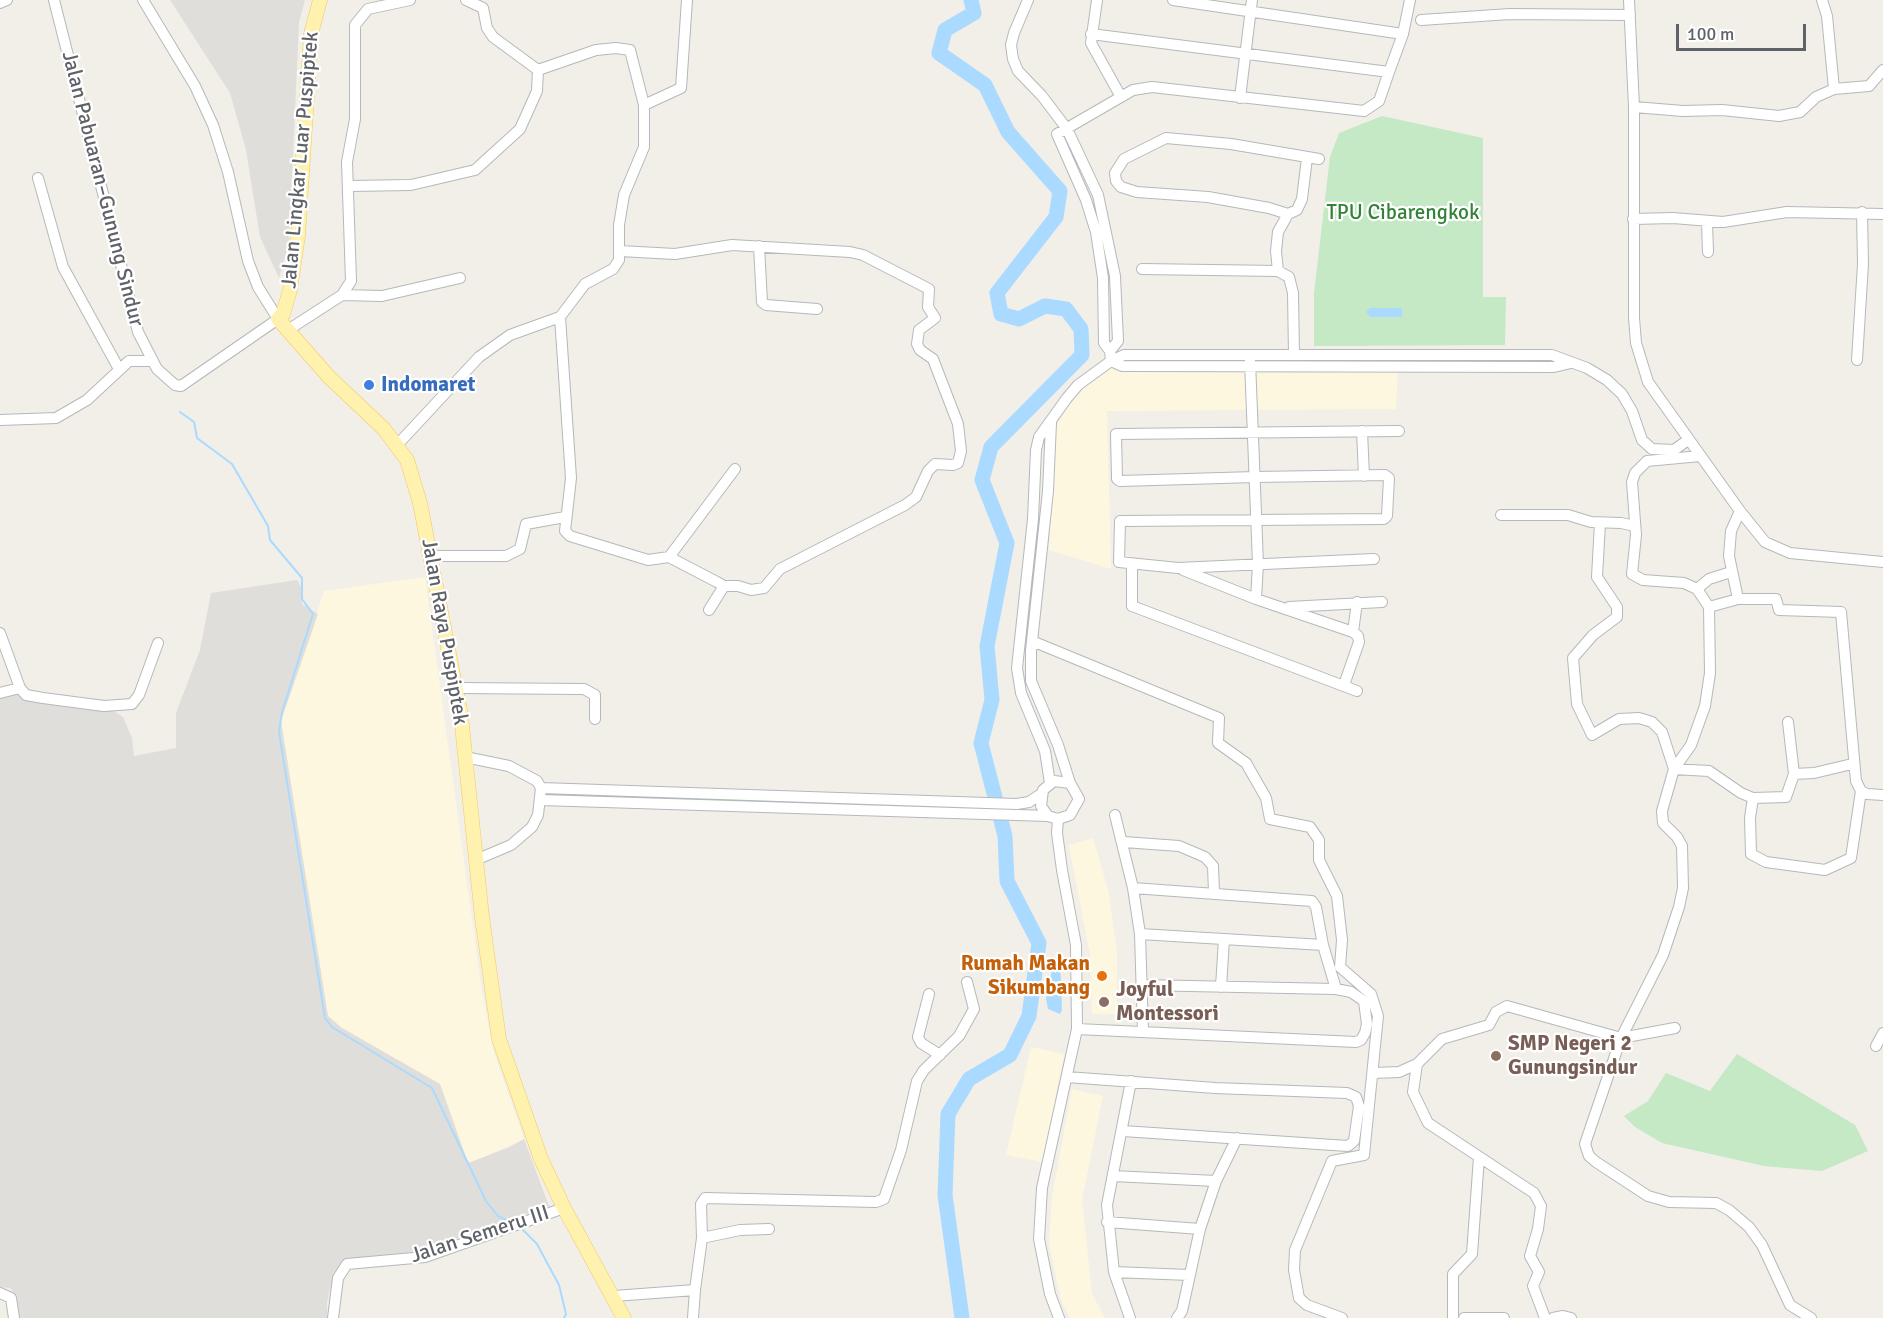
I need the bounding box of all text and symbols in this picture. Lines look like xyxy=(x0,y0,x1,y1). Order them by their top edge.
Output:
scale bar xyxy=(1679,12,1810,50)
text: 100 m xyxy=(1687,23,1734,45)
street label: Jalan Lingkar Luar Puspiptek xyxy=(277,30,325,290)
street label: Jalan Pabuaran–Gunung Sindur xyxy=(56,49,148,329)
park label: TPU Cibarengkok xyxy=(1327,200,1479,226)
place label: Indomaret xyxy=(381,372,475,398)
marker: Indomaret xyxy=(362,378,376,392)
street label: Jalan Raya Puspiptek xyxy=(415,537,473,727)
place label: Rumah Makan Sikumbang xyxy=(961,951,1090,1001)
marker: Rumah Makan Sikumbang xyxy=(1095,969,1109,983)
place label: Joyful Montessori xyxy=(1116,977,1219,1027)
marker: Joyful Montessori xyxy=(1097,995,1111,1009)
place label: SMP Negeri 2 Gunungsindur xyxy=(1508,1031,1637,1081)
marker: SMP Negeri 2 Gunungsindur xyxy=(1489,1049,1503,1063)
street label: Jalan Semeru III xyxy=(408,1201,552,1269)

